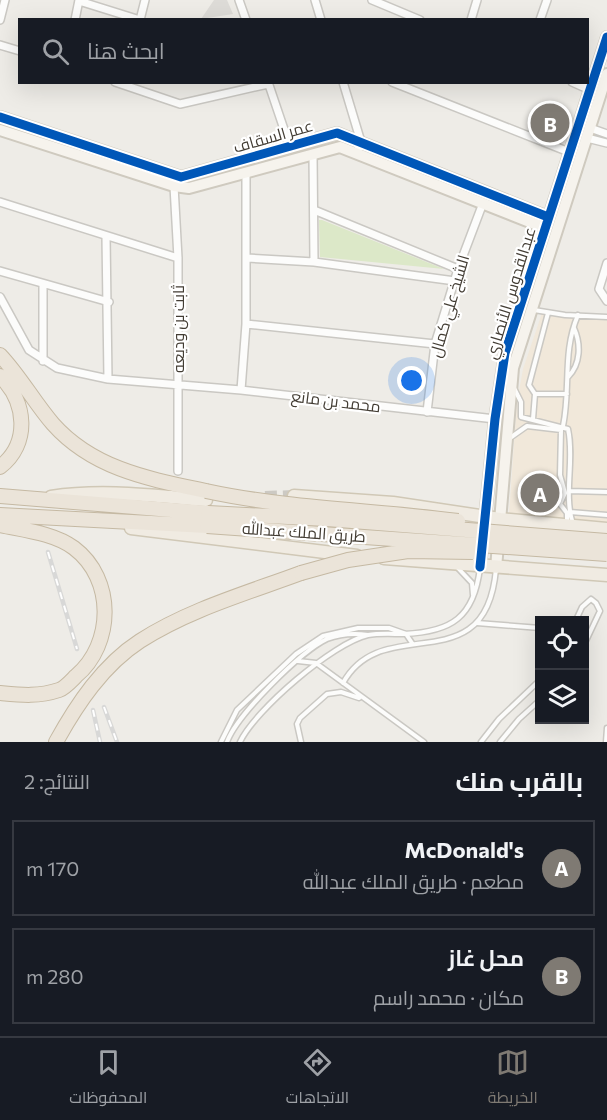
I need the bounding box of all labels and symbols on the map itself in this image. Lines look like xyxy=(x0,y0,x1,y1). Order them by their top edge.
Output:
pin: B xyxy=(530,100,570,146)
street label: عمر السقاف xyxy=(231,115,315,157)
street label: عبدالقدوس الأنصاري xyxy=(480,224,543,363)
street label: الشيخ علي كمال xyxy=(425,252,477,361)
street label: ثابت بن وديعه xyxy=(168,284,189,373)
your location xyxy=(397,366,426,395)
street label: محمد بن مانع xyxy=(290,386,382,418)
pin: A xyxy=(520,470,560,516)
street label: طريق الملك عبدالله xyxy=(241,518,367,547)

